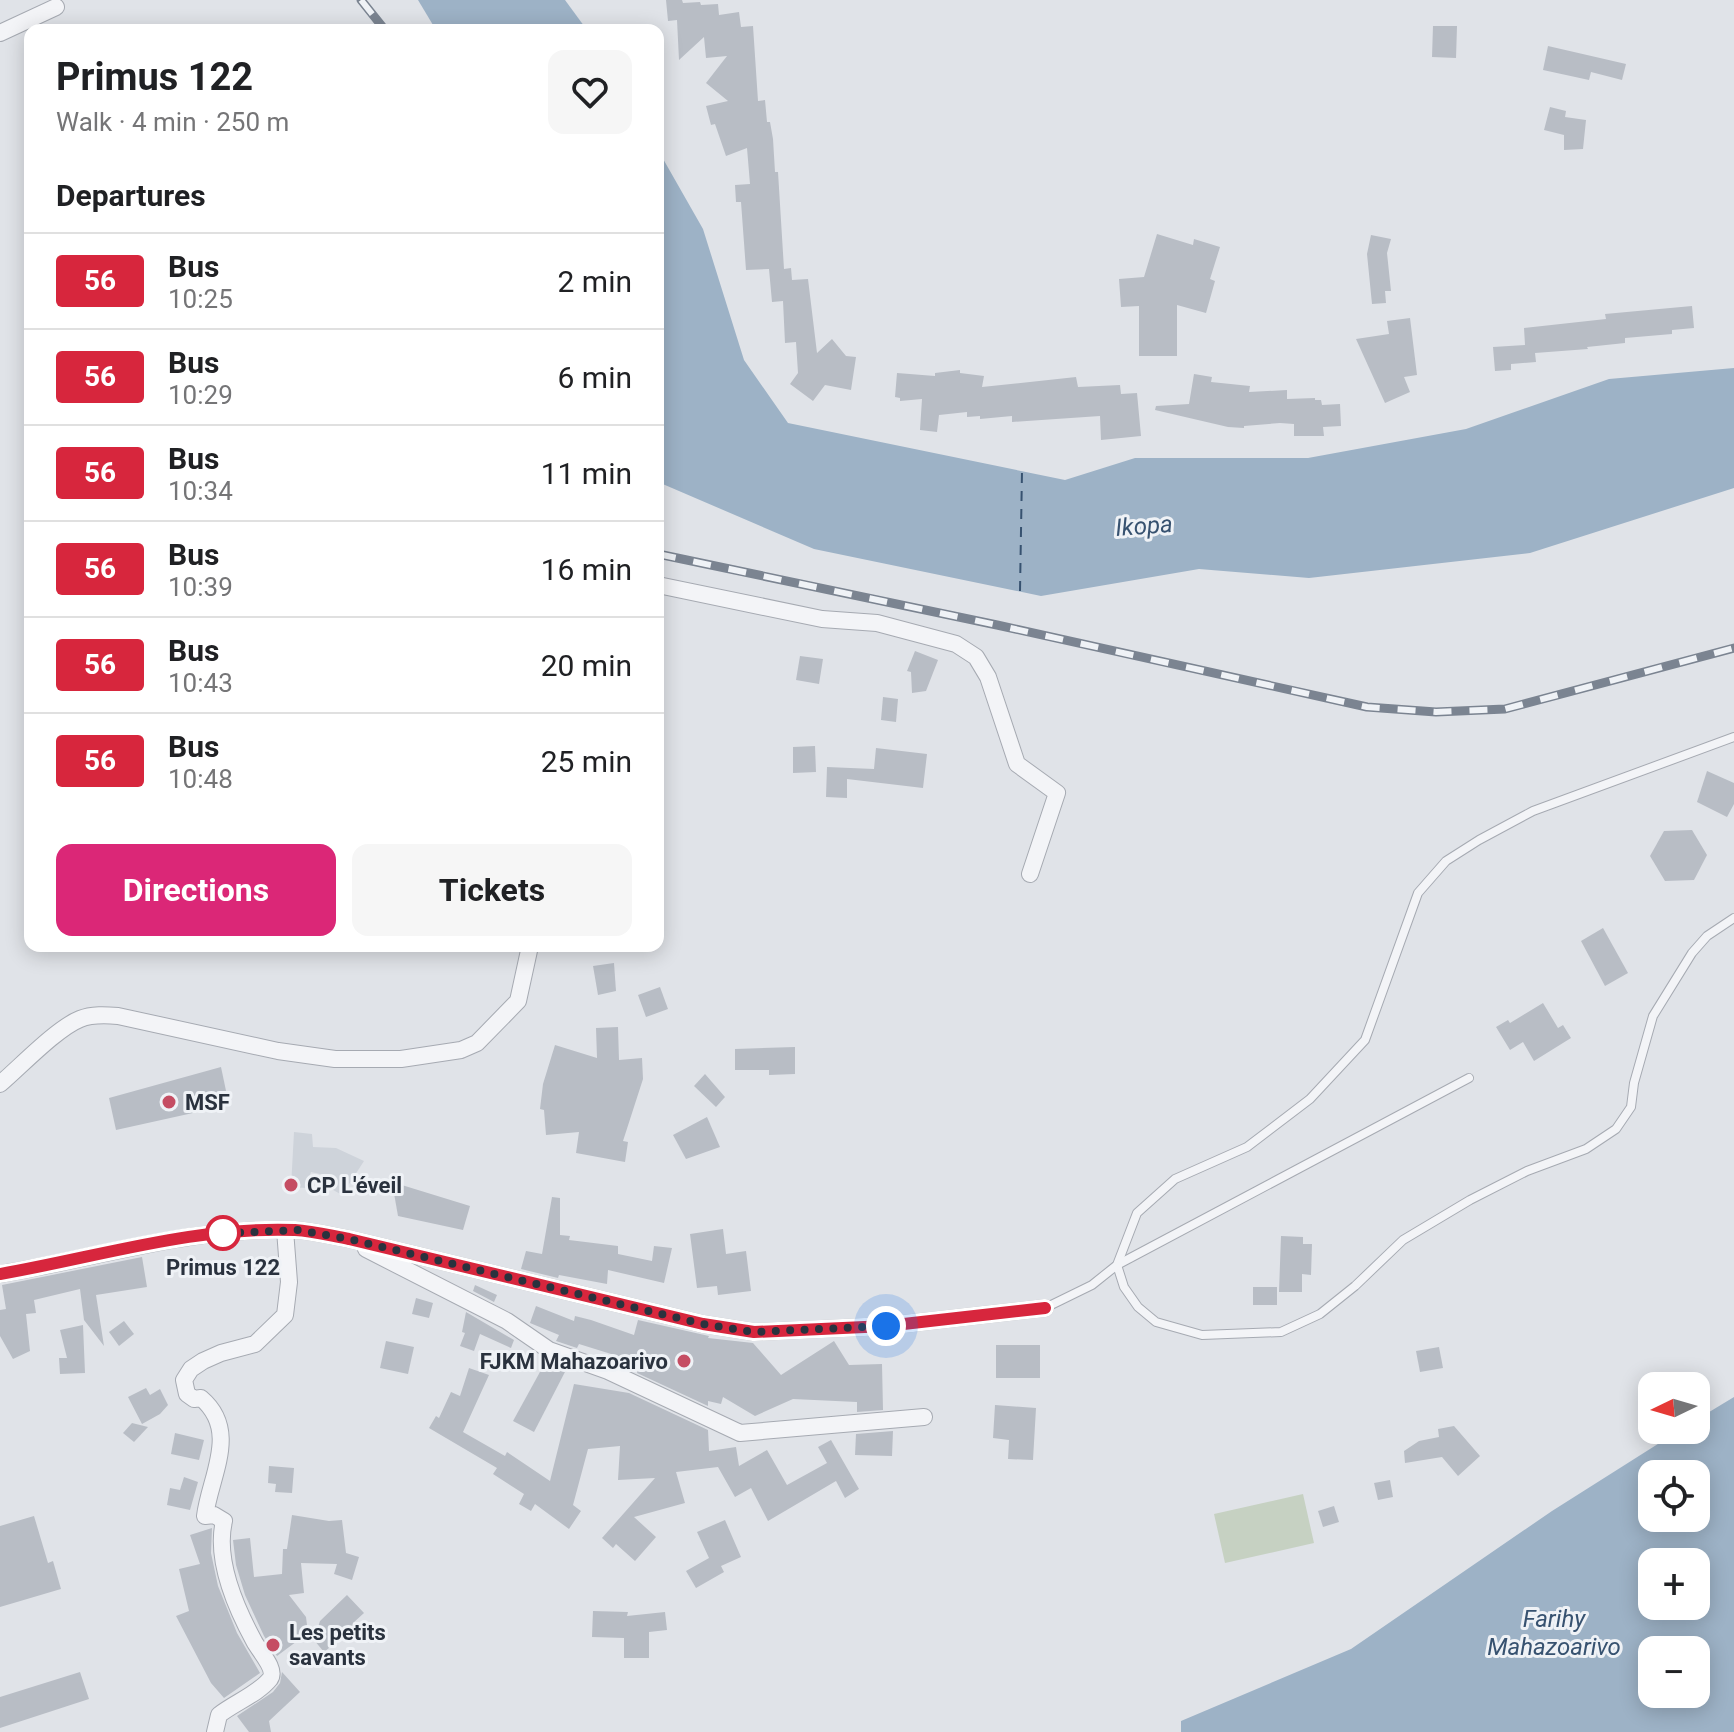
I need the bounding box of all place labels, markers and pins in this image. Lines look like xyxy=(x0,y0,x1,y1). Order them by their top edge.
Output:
place label: MSF xyxy=(185,1090,230,1115)
marker: MSF xyxy=(160,1093,178,1111)
place label: CP L'éveil xyxy=(307,1173,402,1198)
marker: CP L'éveil xyxy=(282,1176,300,1194)
marker: Primus 122 xyxy=(206,1216,240,1250)
place label: Primus 122 xyxy=(166,1255,280,1280)
place label: FJKM Mahazoarivo xyxy=(480,1349,668,1374)
marker: FJKM Mahazoarivo xyxy=(675,1352,693,1370)
place label: Les petits savants xyxy=(289,1620,386,1670)
marker: Les petits savants xyxy=(264,1636,282,1654)

